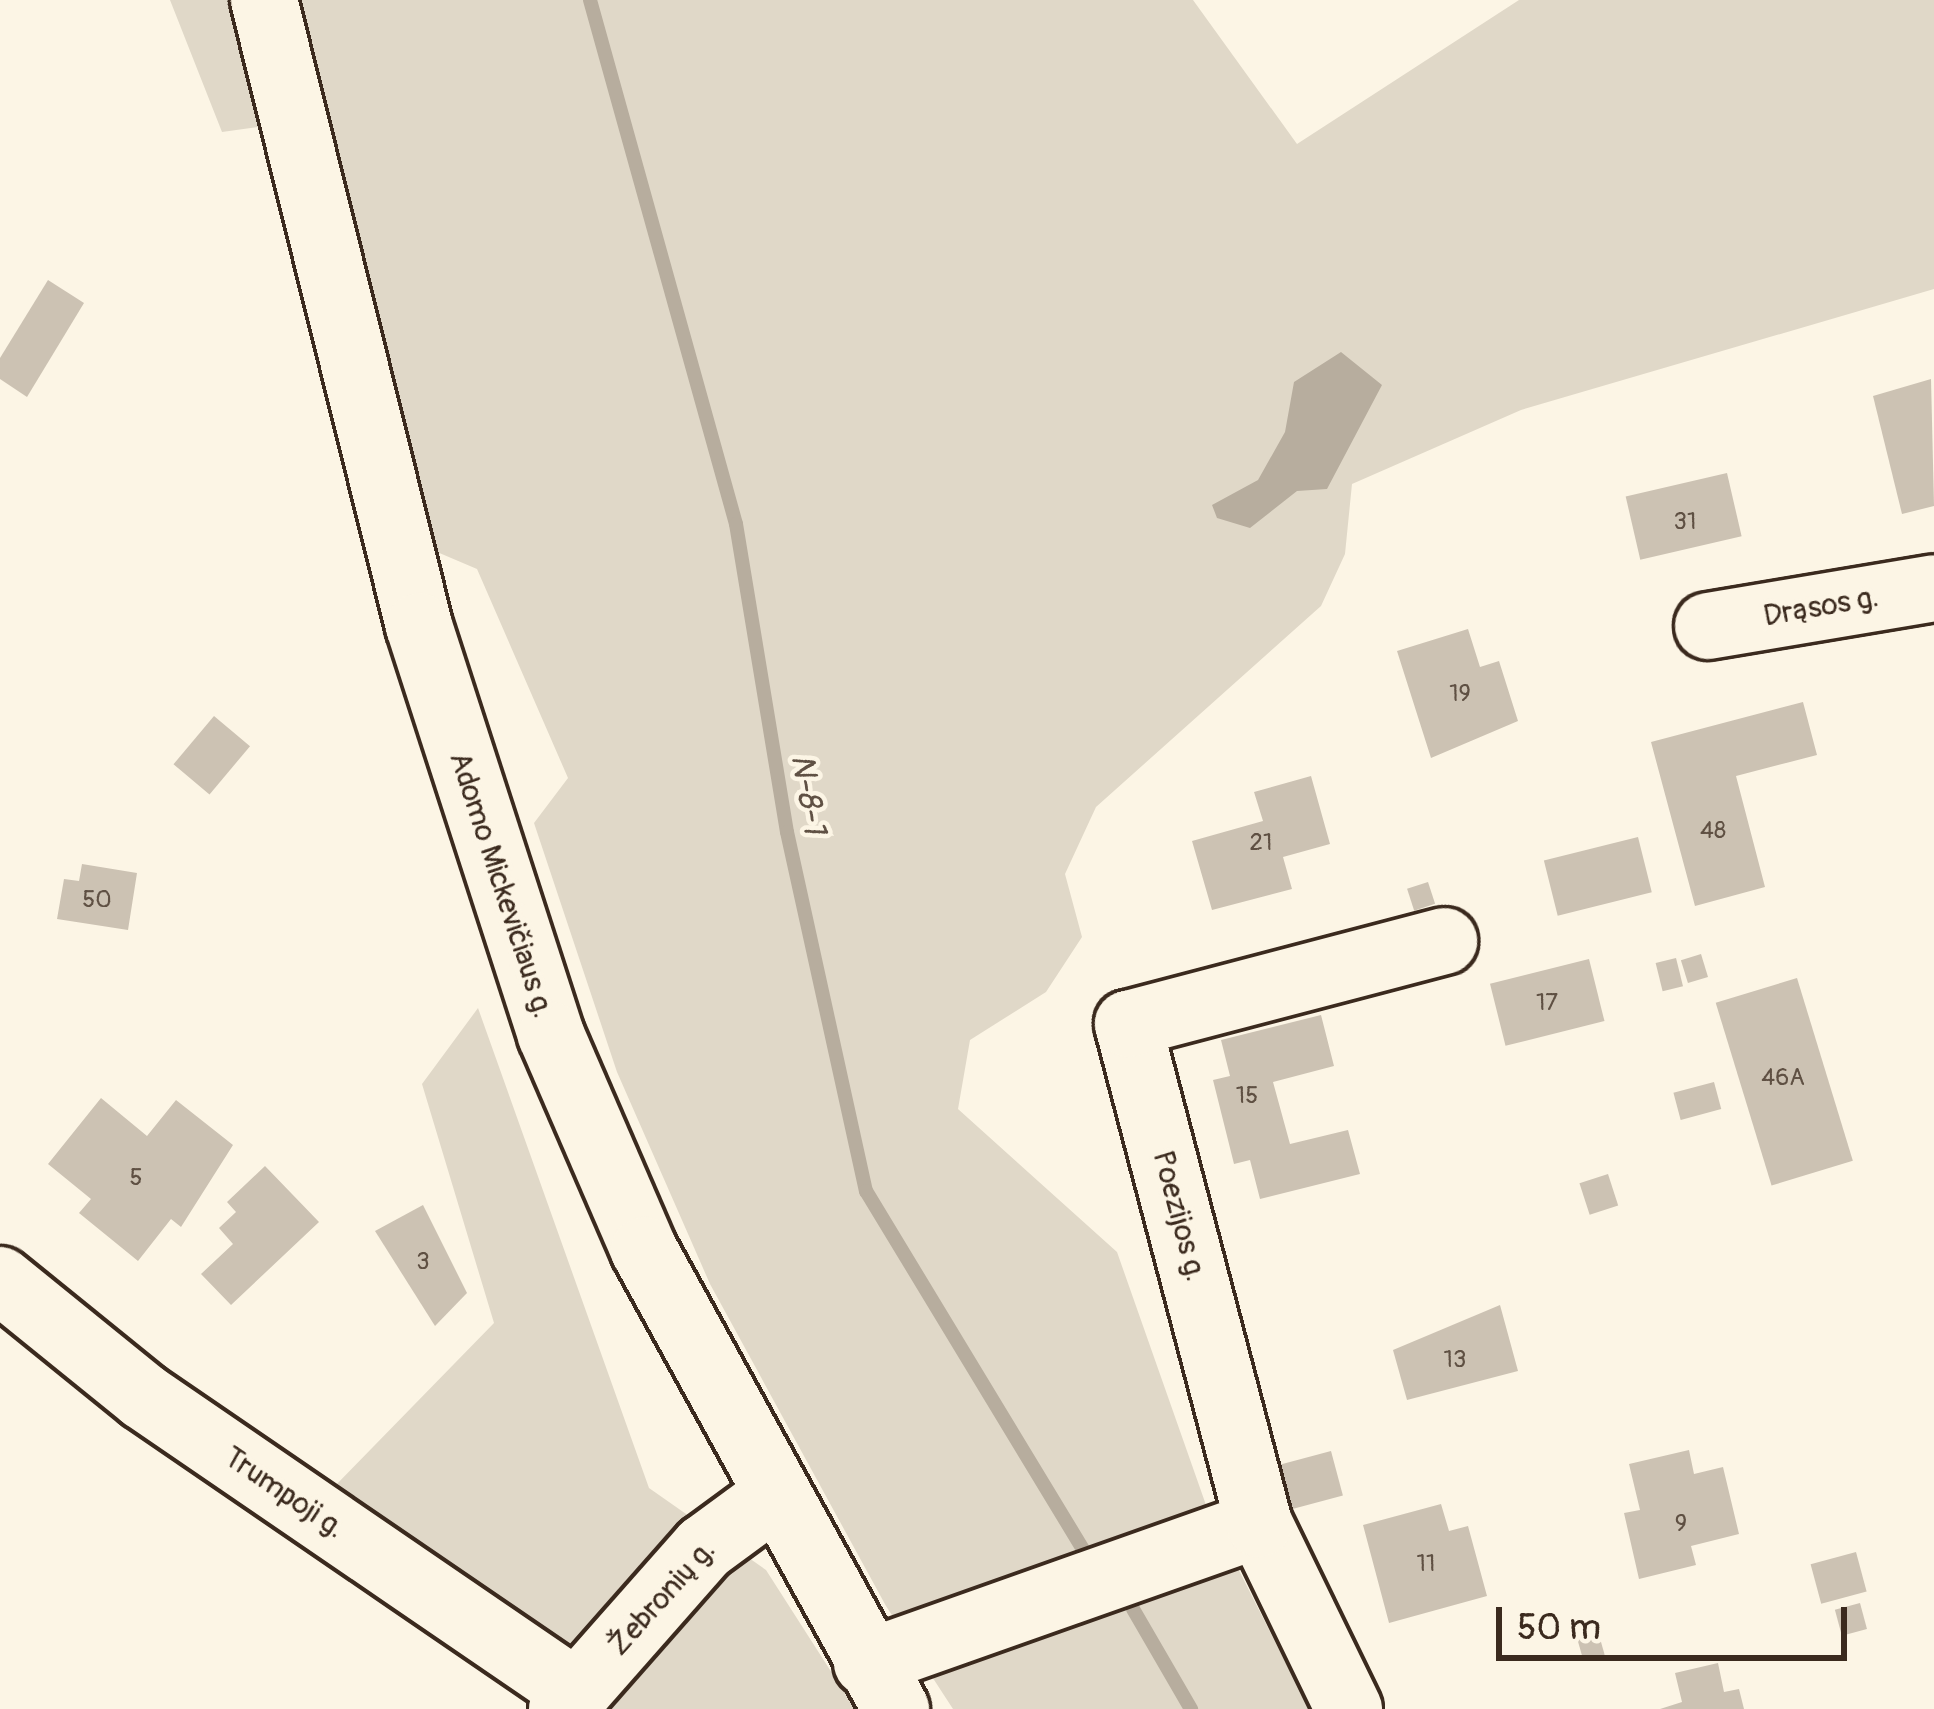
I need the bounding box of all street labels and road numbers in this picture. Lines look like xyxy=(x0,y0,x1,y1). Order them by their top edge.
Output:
street label: Drąsos g. xyxy=(1761,579,1881,635)
street label: Adomo Mickevičiaus g. xyxy=(441,748,561,1022)
street label: Poezijos g. xyxy=(1144,1147,1214,1285)
street label: Trumpoji g. xyxy=(217,1440,351,1546)
street label: Žebronių g. xyxy=(601,1533,723,1663)

